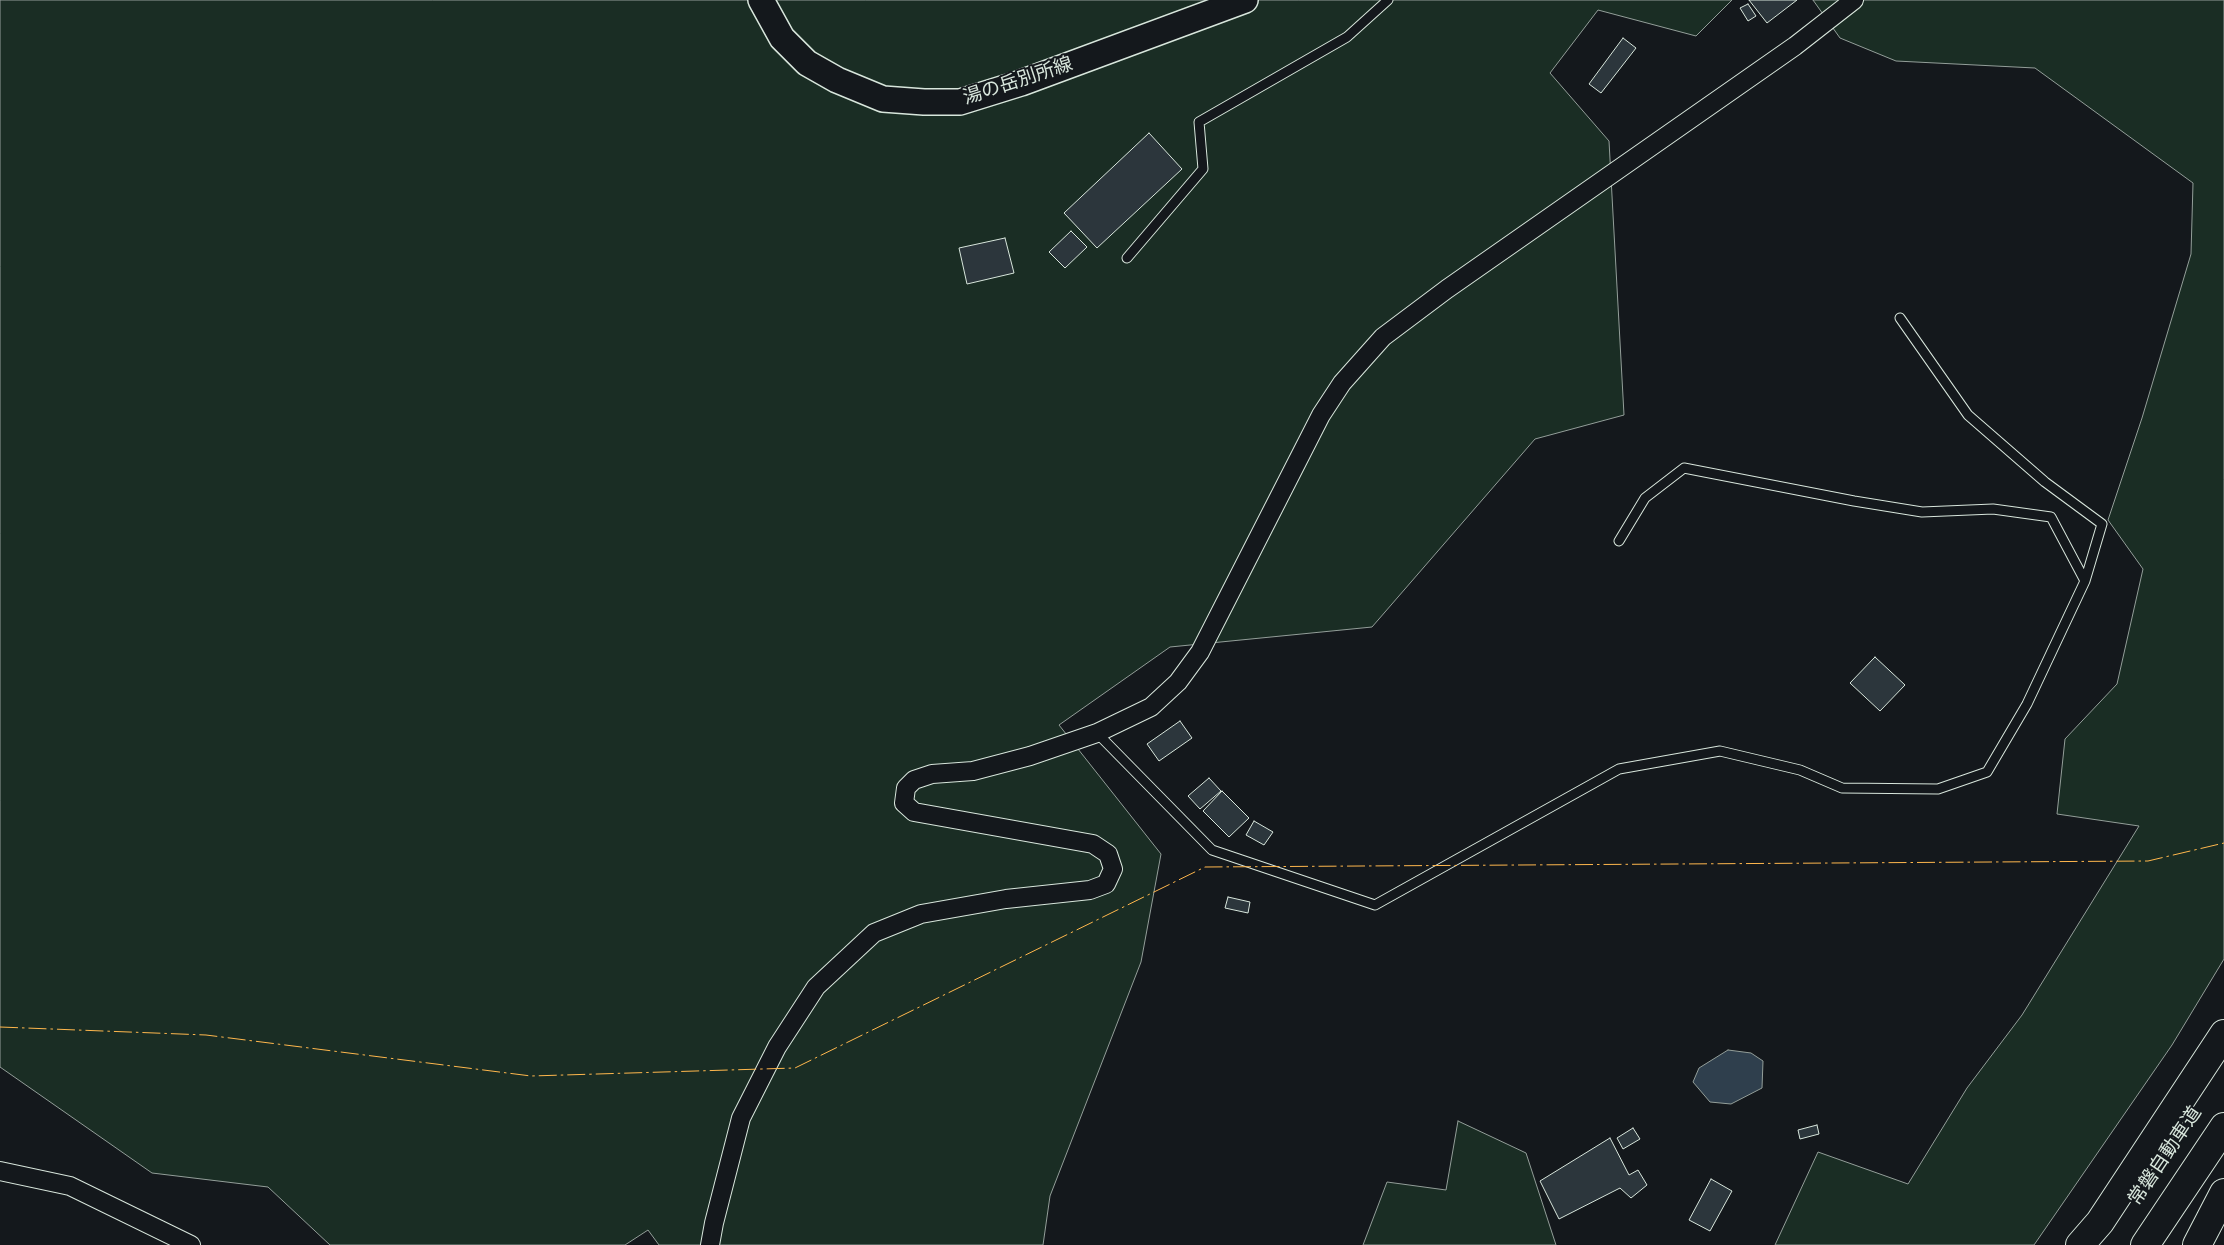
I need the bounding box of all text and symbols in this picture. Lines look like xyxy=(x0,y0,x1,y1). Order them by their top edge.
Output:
street label: 湯の岳別所線 xyxy=(960,53,1076,109)
street label: 常磐自動車道 xyxy=(2124,1102,2206,1210)

